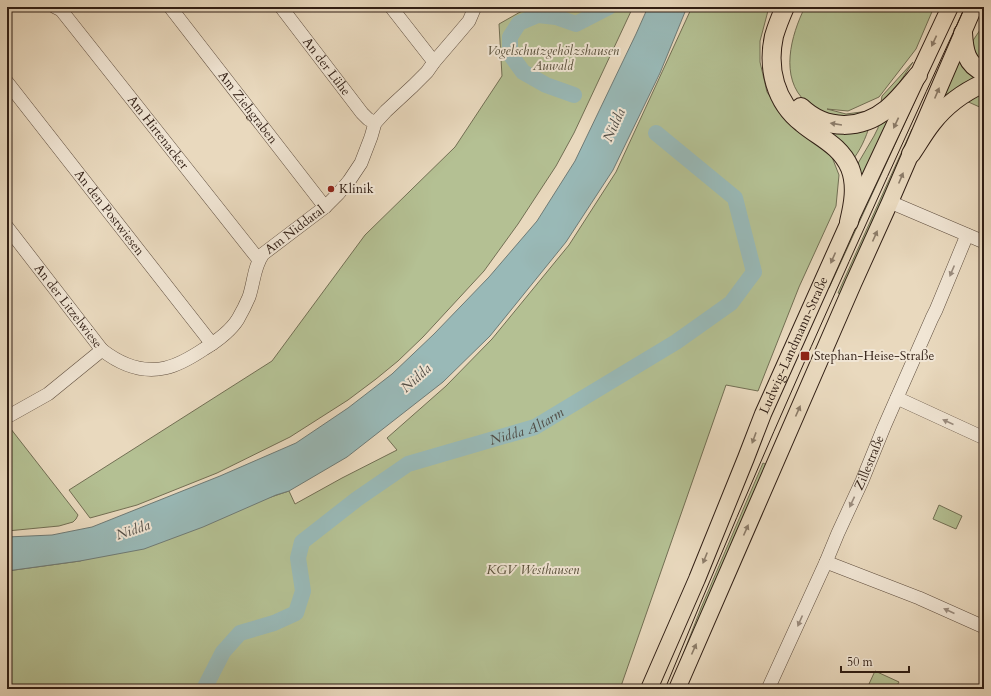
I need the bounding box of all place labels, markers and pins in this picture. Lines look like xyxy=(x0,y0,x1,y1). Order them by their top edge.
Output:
place label: Klinik xyxy=(339,180,374,198)
marker: Klinik xyxy=(326,184,336,194)
place label: Stephan-Heise-Straße xyxy=(814,347,935,365)
marker: Stephan-Heise-Straße xyxy=(799,350,811,362)

